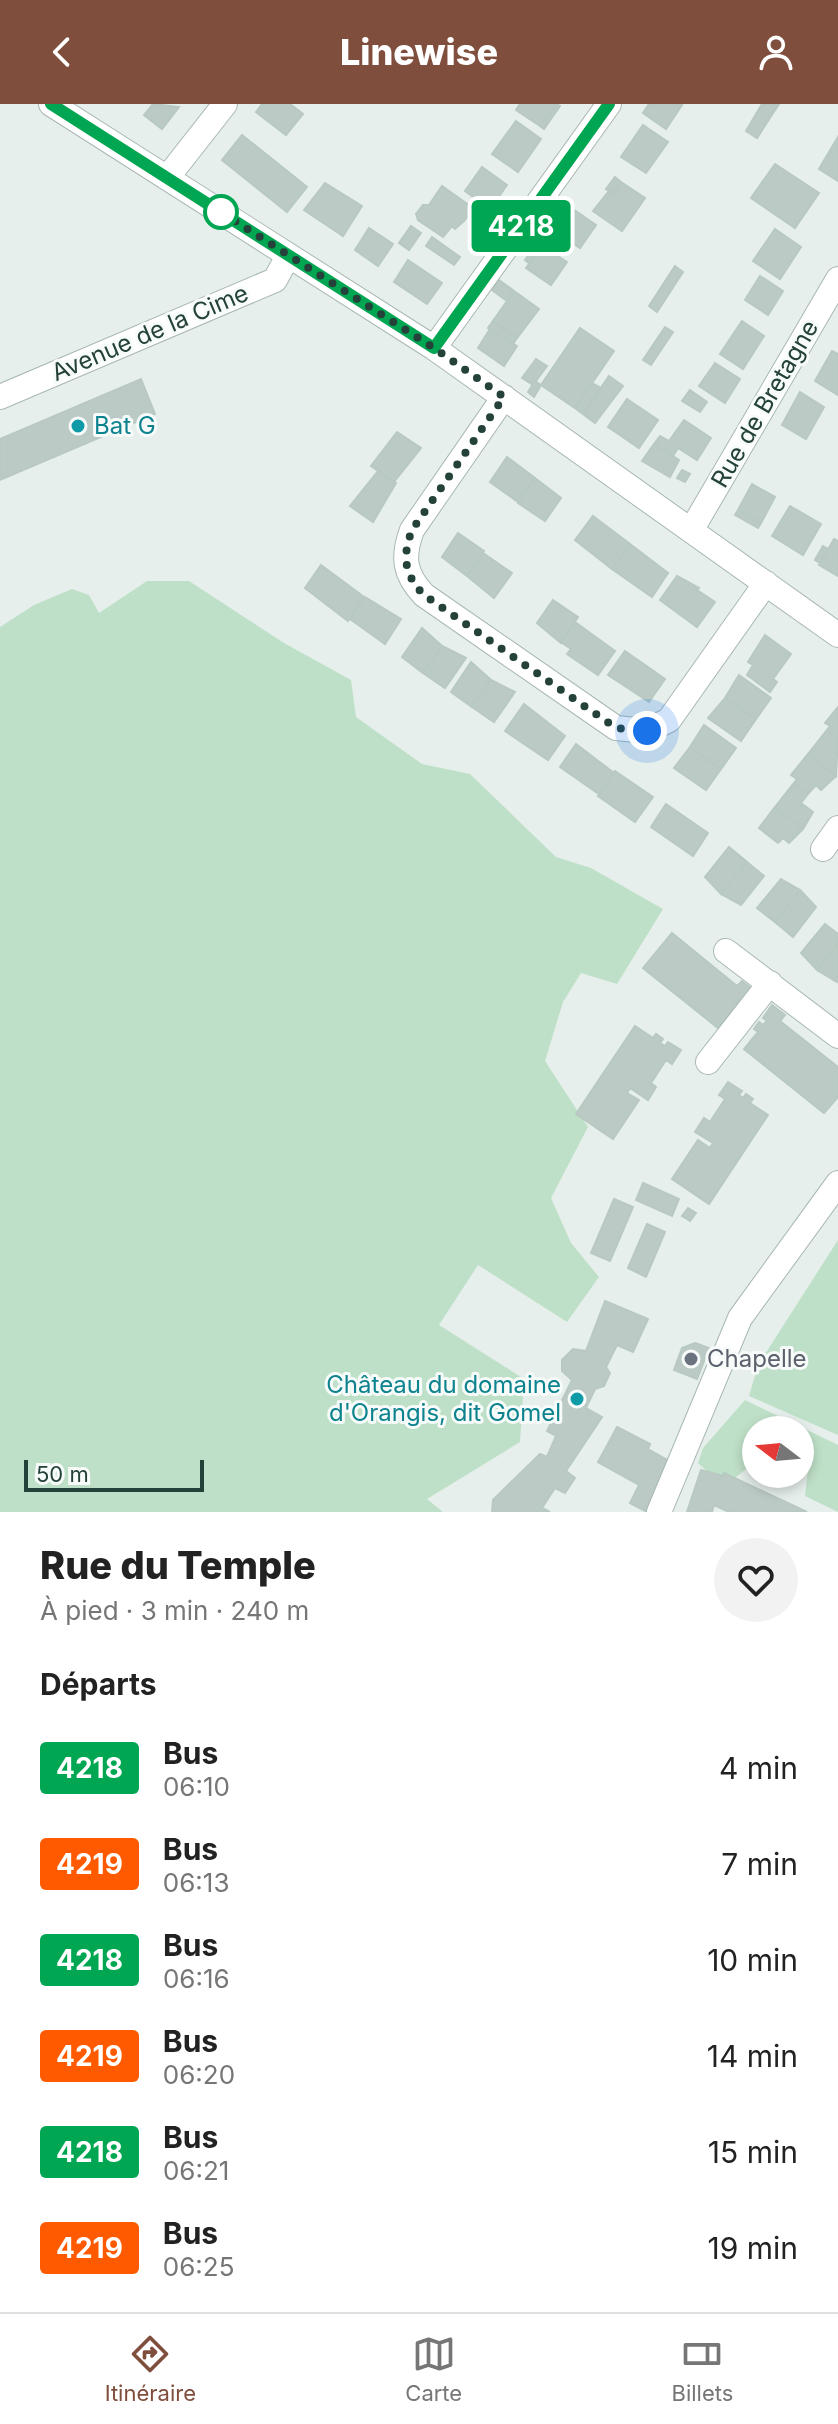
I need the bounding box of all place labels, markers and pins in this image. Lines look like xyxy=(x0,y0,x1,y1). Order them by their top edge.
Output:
unlabelled marker xyxy=(204,195,238,229)
place label: Bat G xyxy=(94,411,156,440)
marker: Bat G xyxy=(69,417,87,435)
place label: Chapelle xyxy=(707,1344,807,1373)
marker: Chapelle xyxy=(682,1350,700,1368)
place label: Château du domaine d'Orangis, dit Gomel xyxy=(326,1370,561,1427)
marker: Château du domaine d'Orangis, dit Gomel xyxy=(568,1390,586,1408)

